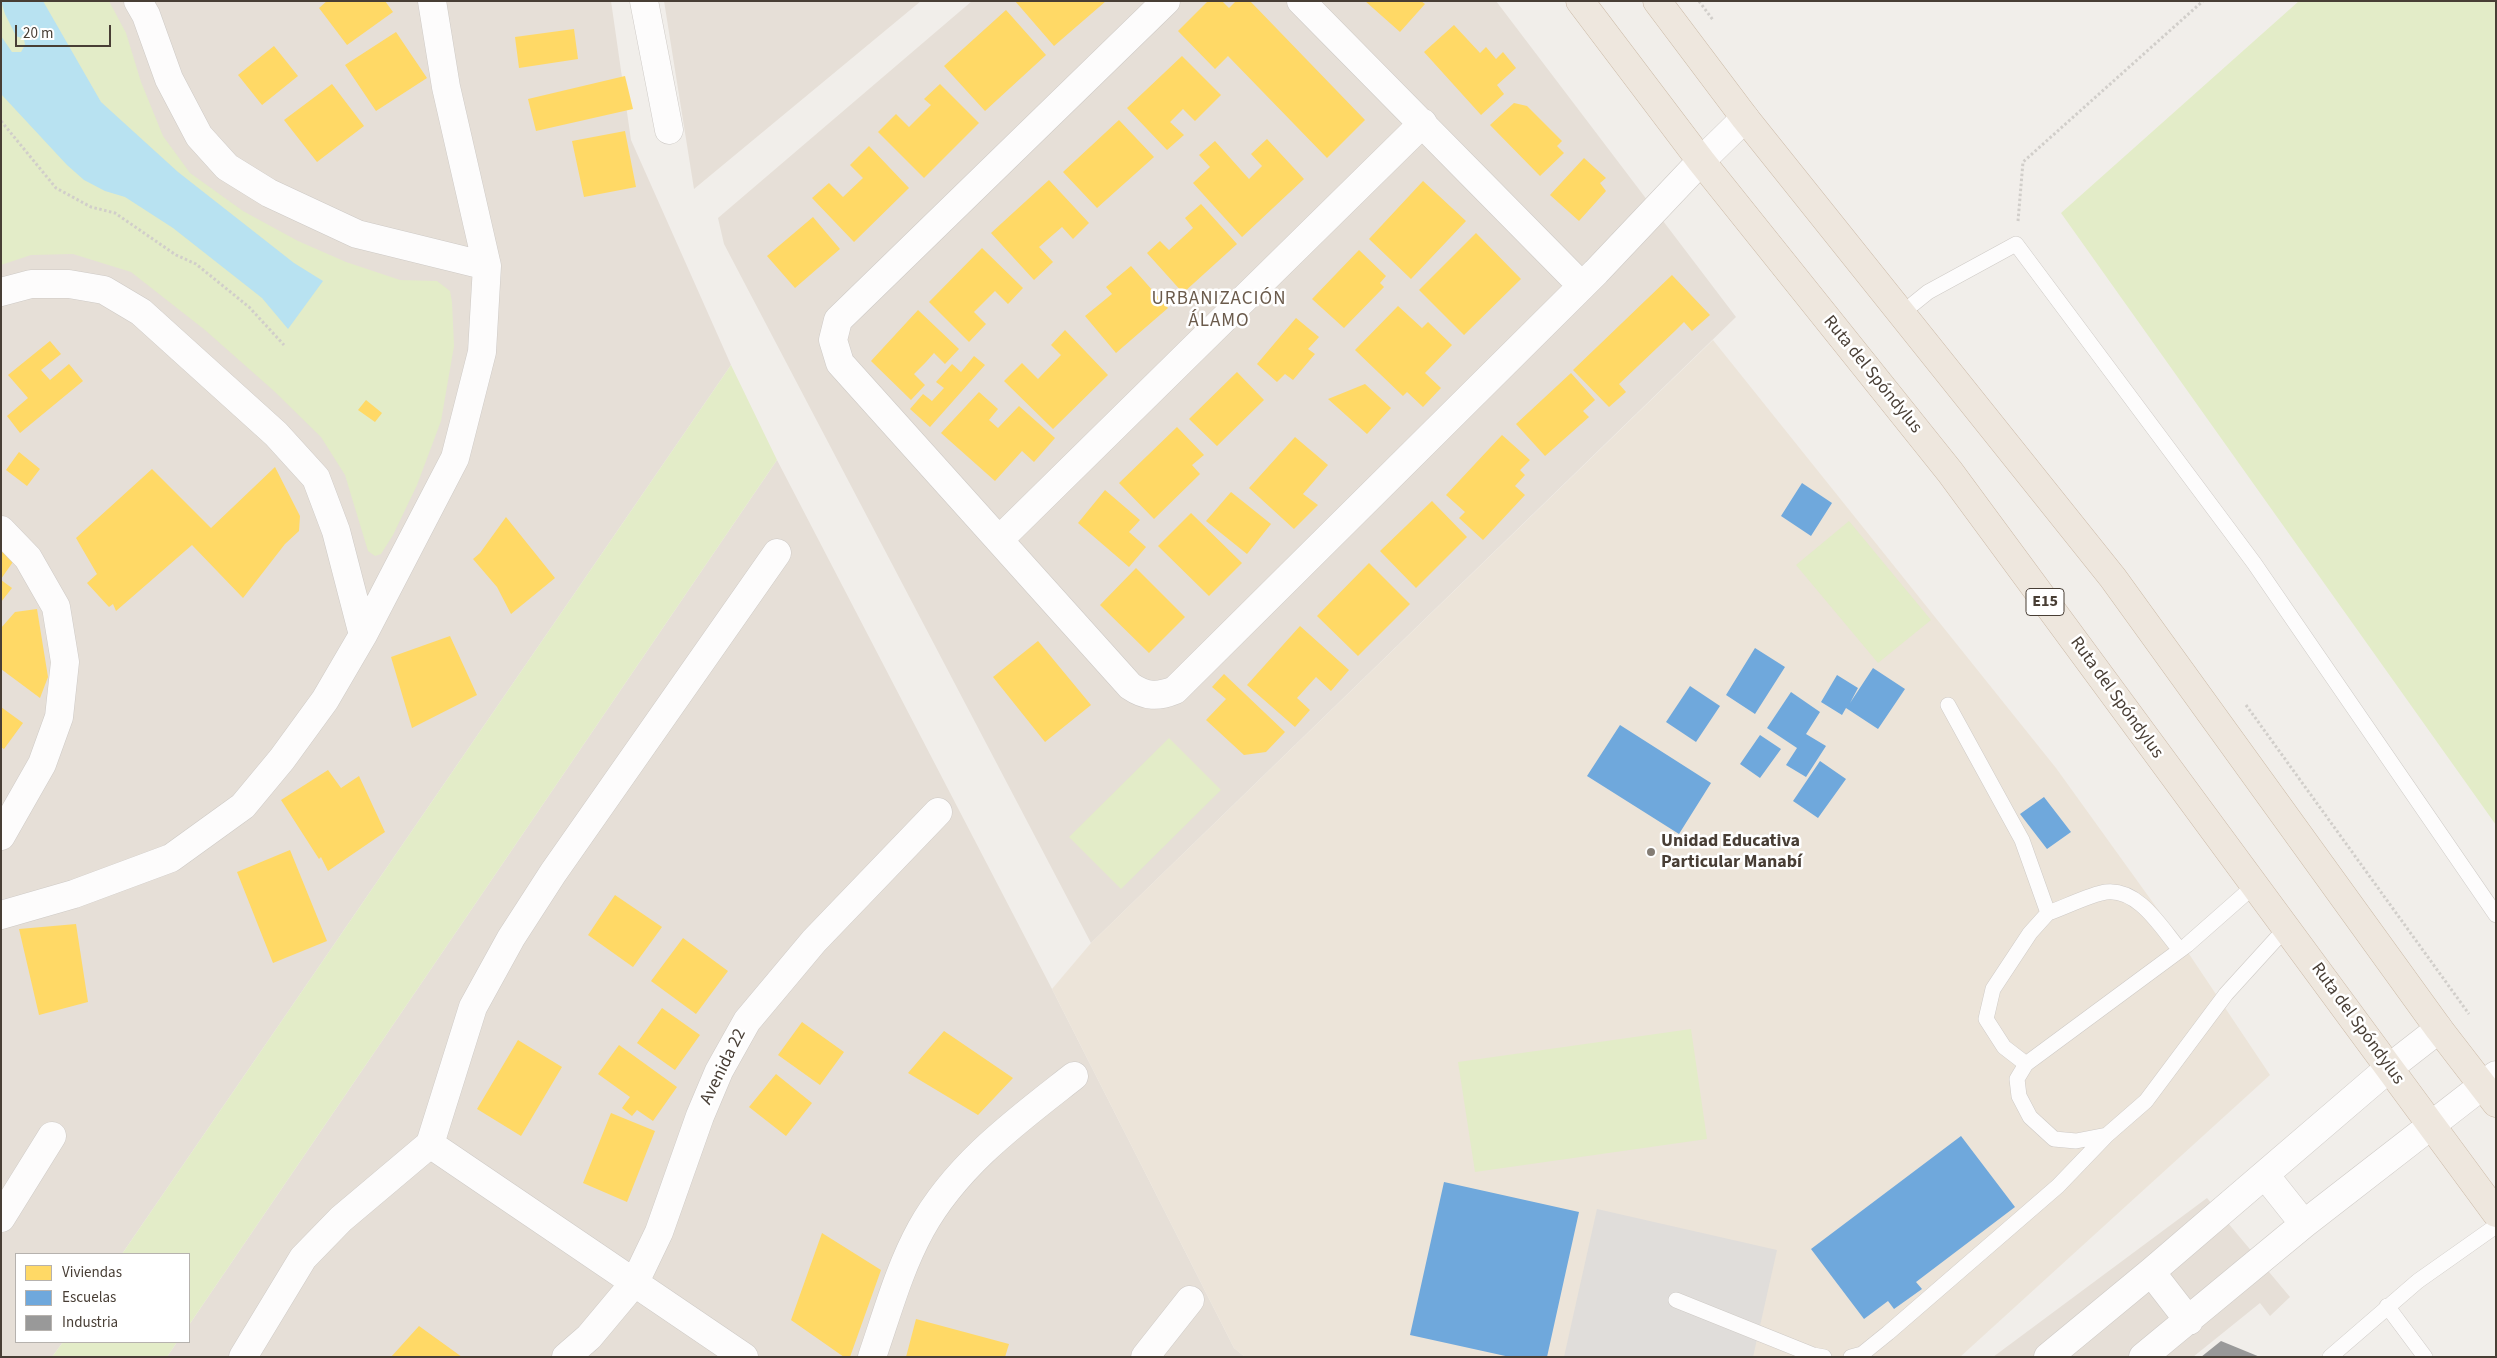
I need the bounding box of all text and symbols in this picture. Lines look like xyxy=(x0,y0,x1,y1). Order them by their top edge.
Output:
scale bar xyxy=(18,15,114,47)
text: 20 m xyxy=(23,23,53,44)
district label: URBANIZACIÓN ÁLAMO xyxy=(1150,289,1288,333)
street label: Ruta del Spóndylus xyxy=(1818,312,1926,438)
road number: E15 xyxy=(2026,588,2064,616)
street label: Ruta del Spóndylus xyxy=(2065,633,2167,763)
place label: Unidad Educativa Particular Manabí xyxy=(1661,831,1802,874)
marker: Unidad Educativa Particular Manabí xyxy=(1645,846,1657,858)
street label: Ruta del Spóndylus xyxy=(2306,959,2408,1089)
street label: Avenida 22 xyxy=(696,1026,752,1108)
legend xyxy=(15,1253,190,1343)
text: Viviendas xyxy=(62,1262,122,1283)
text: Escuelas xyxy=(62,1287,116,1308)
text: Industria xyxy=(62,1312,118,1333)

